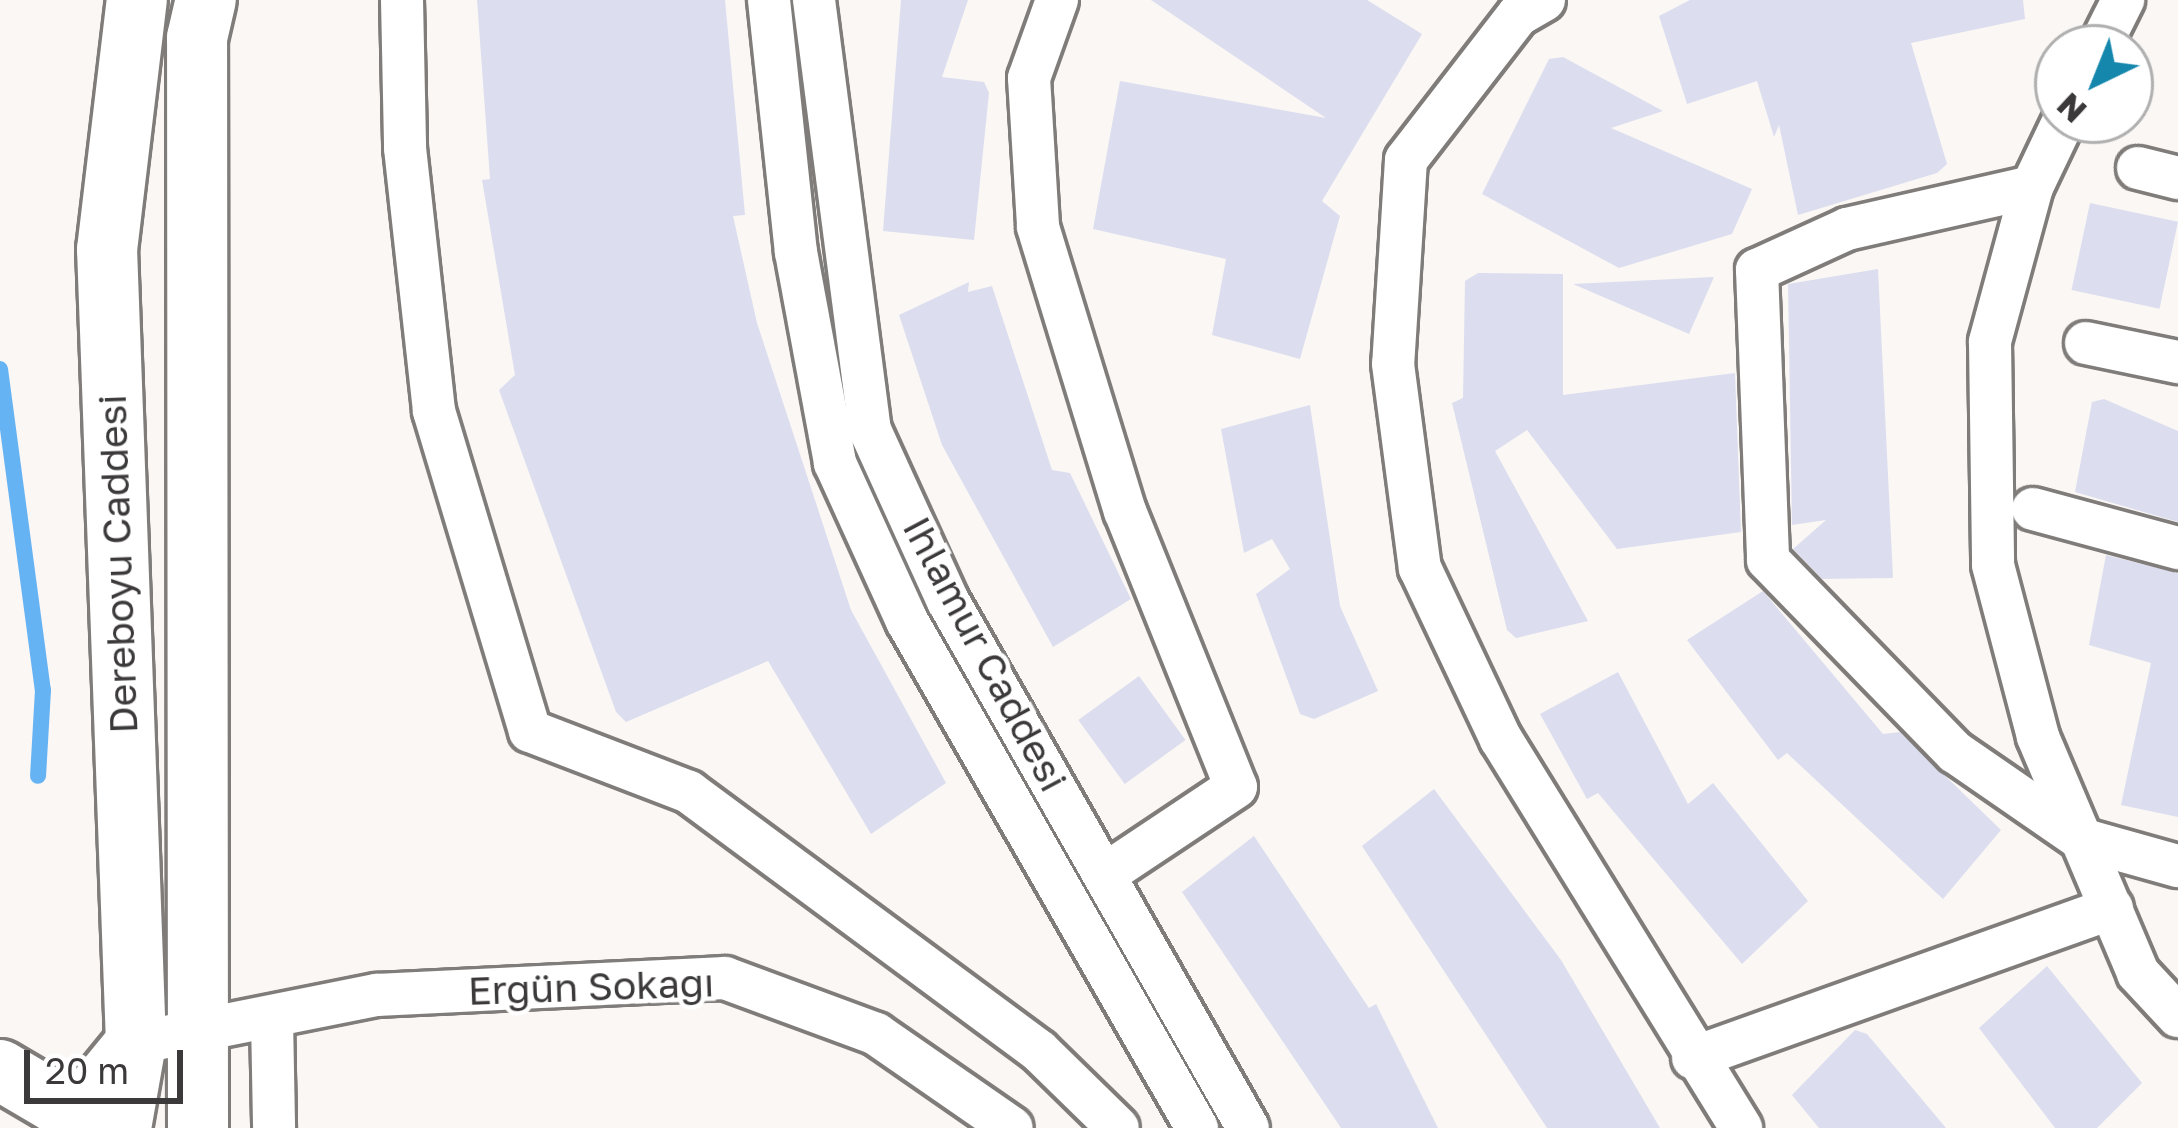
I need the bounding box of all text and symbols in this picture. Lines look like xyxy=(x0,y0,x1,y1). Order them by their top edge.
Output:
north arrow xyxy=(2034,24,2154,144)
text: N xyxy=(2049,86,2094,131)
street label: Dereboyu Caddesi xyxy=(89,394,147,734)
street label: Ihlamur Caddesi xyxy=(893,509,1077,799)
street label: Ergün Sokağı xyxy=(467,959,715,1015)
scale bar xyxy=(30,1026,189,1100)
text: 20 m xyxy=(45,1049,129,1092)

